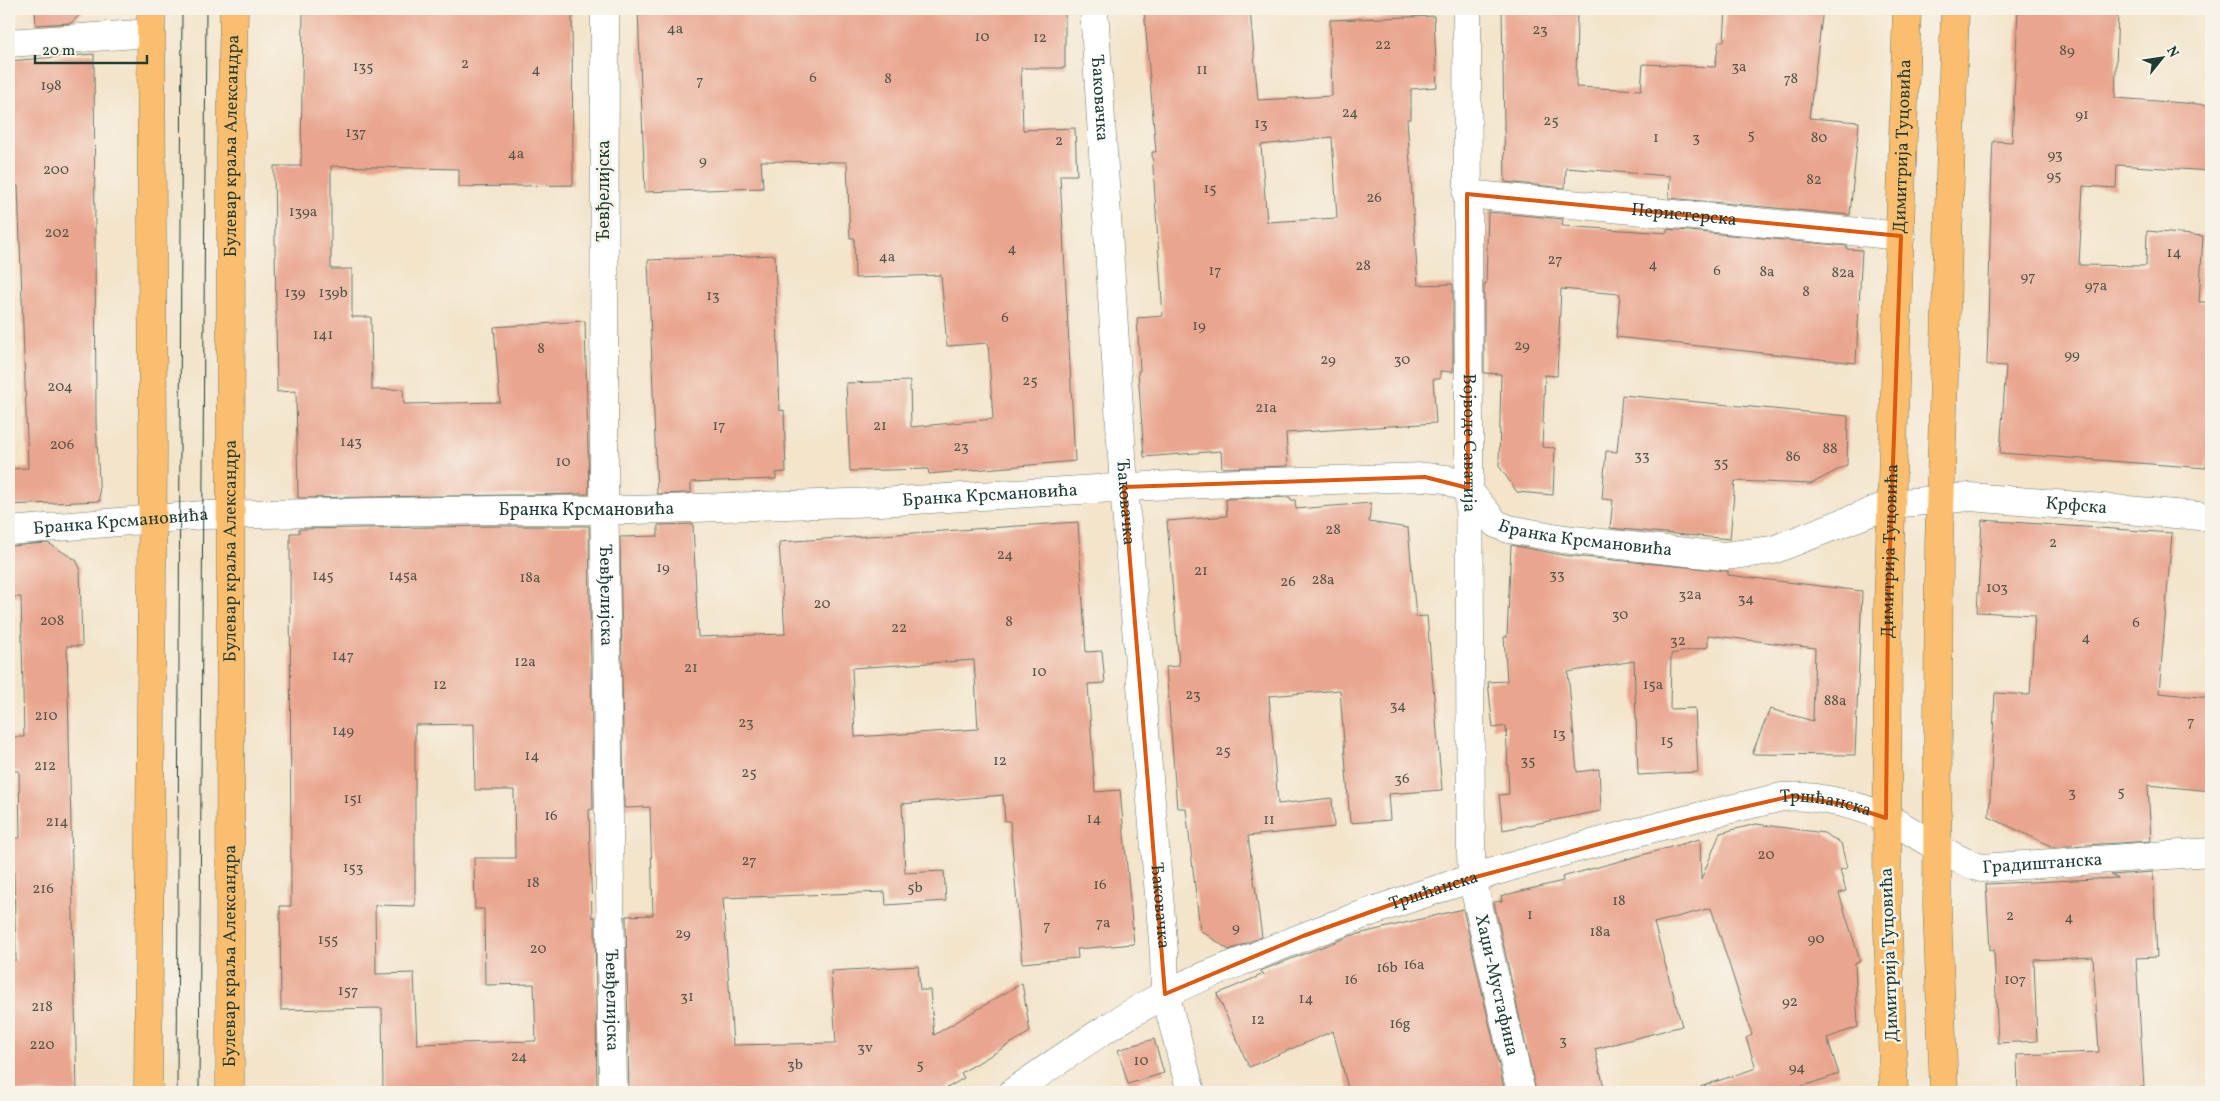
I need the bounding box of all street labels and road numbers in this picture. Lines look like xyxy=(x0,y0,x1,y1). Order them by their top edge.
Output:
street label: Булевар краља Александра xyxy=(218,34,246,257)
street label: Ђаковачка xyxy=(1084,54,1115,142)
street label: Димитрија Туцовића xyxy=(1887,59,1918,234)
street label: Ђевђелијска xyxy=(592,140,617,242)
street label: Перистерска xyxy=(1630,197,1738,233)
street label: Војводе Саватија xyxy=(1456,373,1482,513)
street label: Булевар краља Александра xyxy=(218,440,243,662)
street label: Ђаковачка xyxy=(1110,458,1141,546)
street label: Димитрија Туцовића xyxy=(1875,463,1905,639)
street label: Бранка Крсмановића xyxy=(901,478,1079,513)
street label: Крфска xyxy=(2045,491,2108,521)
street label: Бранка Крсмановића xyxy=(498,496,675,523)
street label: Бранка Крсмановића xyxy=(32,502,209,541)
street label: Бранка Крсмановића xyxy=(1494,513,1674,563)
street label: Ђевђелијска xyxy=(592,544,619,646)
street label: Тршћанска xyxy=(1779,784,1875,823)
street label: Булевар краља Александра xyxy=(218,845,243,1067)
street label: Градиштанска xyxy=(1982,847,2103,880)
street label: Ђаковачка xyxy=(1144,861,1176,950)
street label: Тршћанска xyxy=(1386,865,1481,917)
street label: Димитрија Туцовића xyxy=(1874,867,1906,1043)
street label: Хаџи-Мустафина xyxy=(1468,912,1525,1059)
street label: Ђевђелијска xyxy=(598,949,625,1051)

